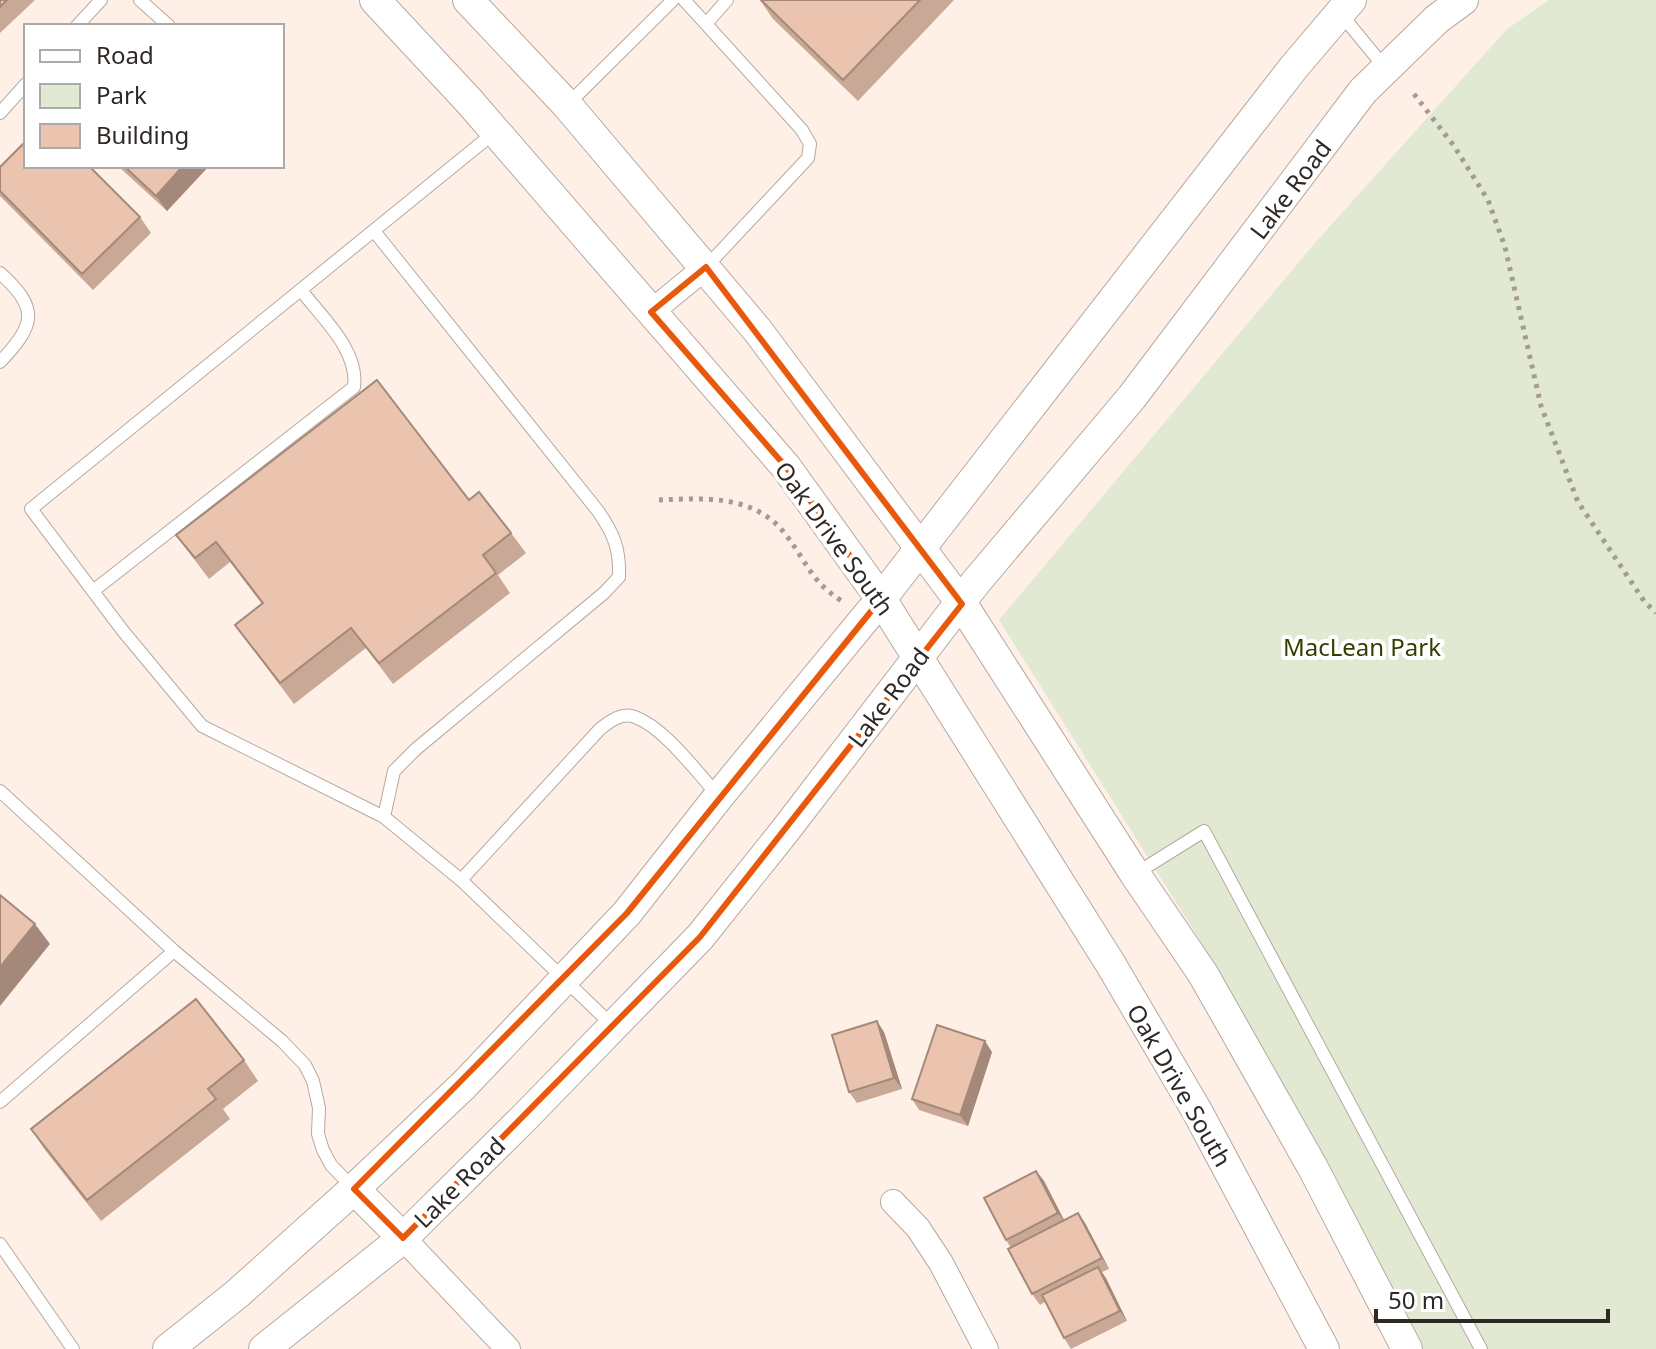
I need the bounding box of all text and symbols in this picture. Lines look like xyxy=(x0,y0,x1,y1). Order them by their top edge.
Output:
legend xyxy=(24,24,284,168)
text: Road xyxy=(96,38,154,71)
text: Park xyxy=(96,78,147,111)
text: Building xyxy=(96,118,189,151)
street label: Lake Road xyxy=(1242,133,1338,245)
street label: Oak Drive South xyxy=(768,454,902,622)
park label: MacLean Park xyxy=(1283,630,1441,663)
street label: Lake Road xyxy=(840,641,936,753)
street label: Oak Drive South xyxy=(1120,998,1240,1172)
street label: Lake Road xyxy=(406,1129,512,1235)
scale bar xyxy=(1376,1273,1608,1323)
text: 50 m xyxy=(1388,1283,1444,1316)

